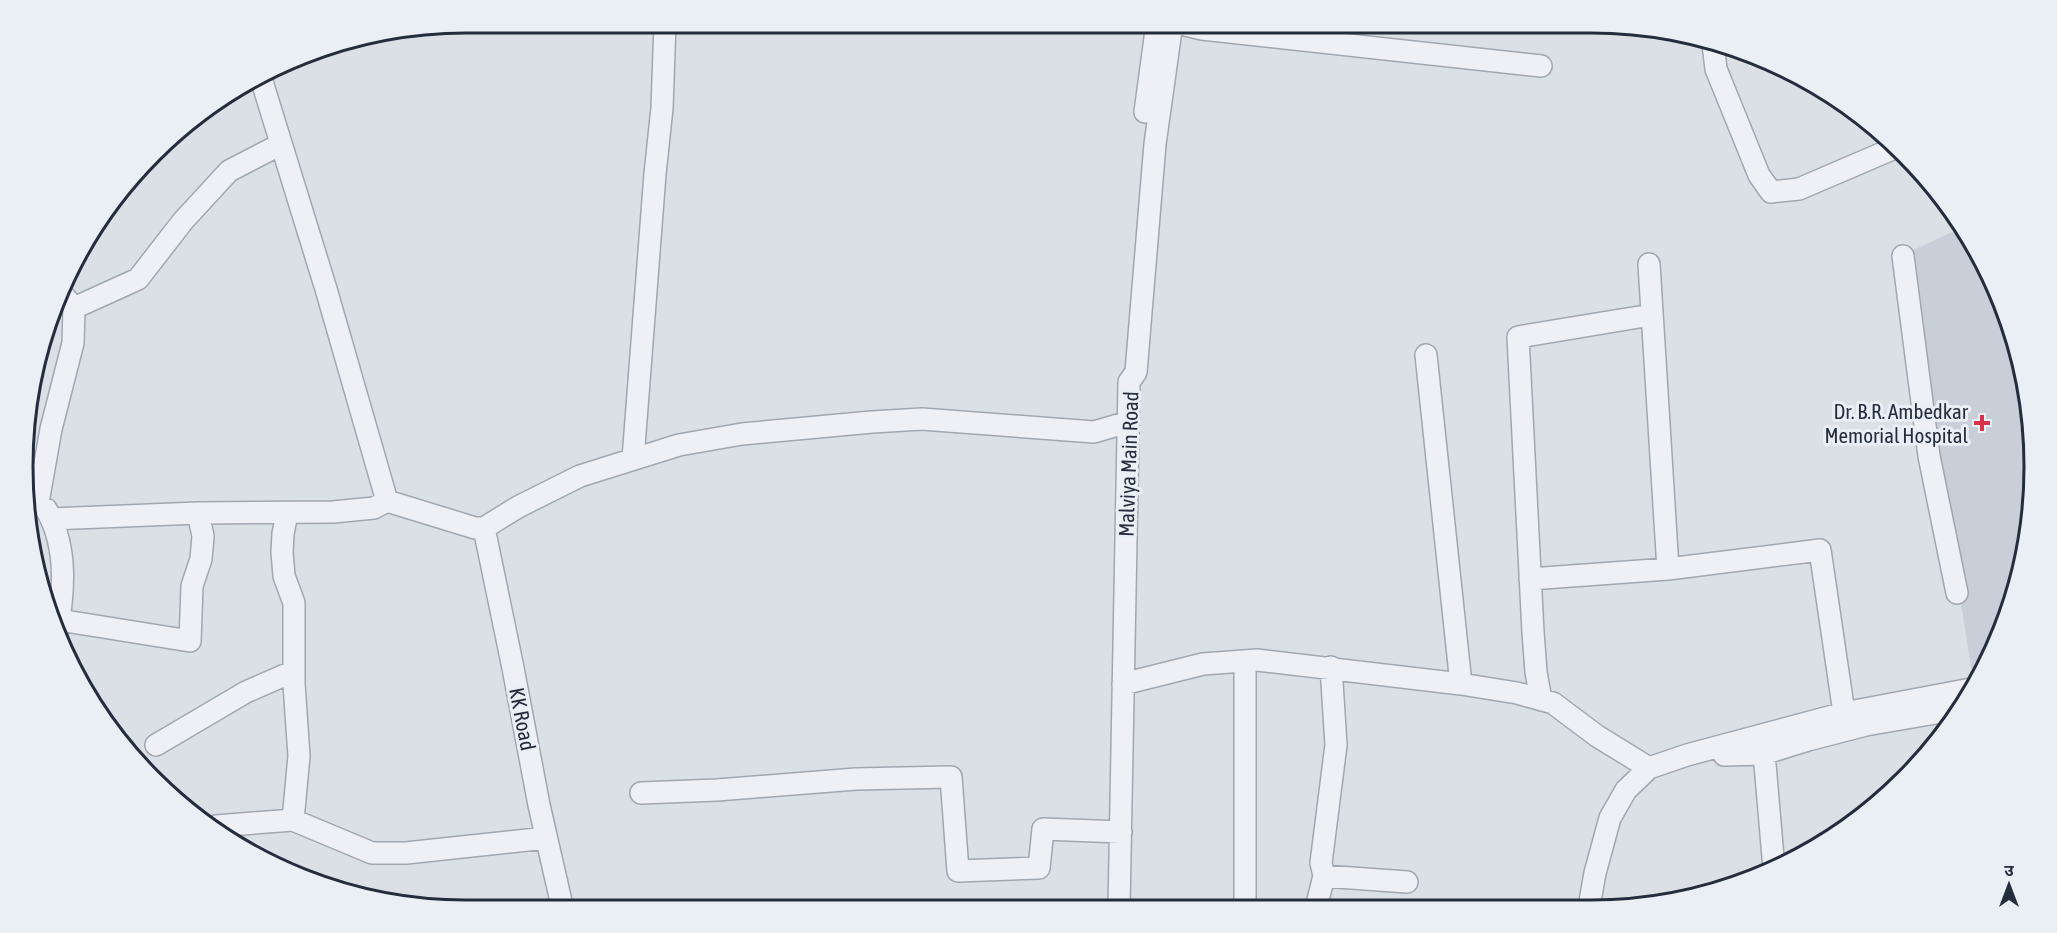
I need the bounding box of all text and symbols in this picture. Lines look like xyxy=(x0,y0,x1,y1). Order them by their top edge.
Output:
street label: Malviya Main Road xyxy=(1113,391,1143,537)
place label: Dr. B.R. Ambedkar Memorial Hospital xyxy=(1825,399,1969,447)
marker: Dr. B.R. Ambedkar Memorial Hospital xyxy=(1973,414,1991,432)
street label: KK Road xyxy=(505,686,541,752)
north arrow xyxy=(1979,855,2039,915)
text: उ xyxy=(2004,861,2014,879)

